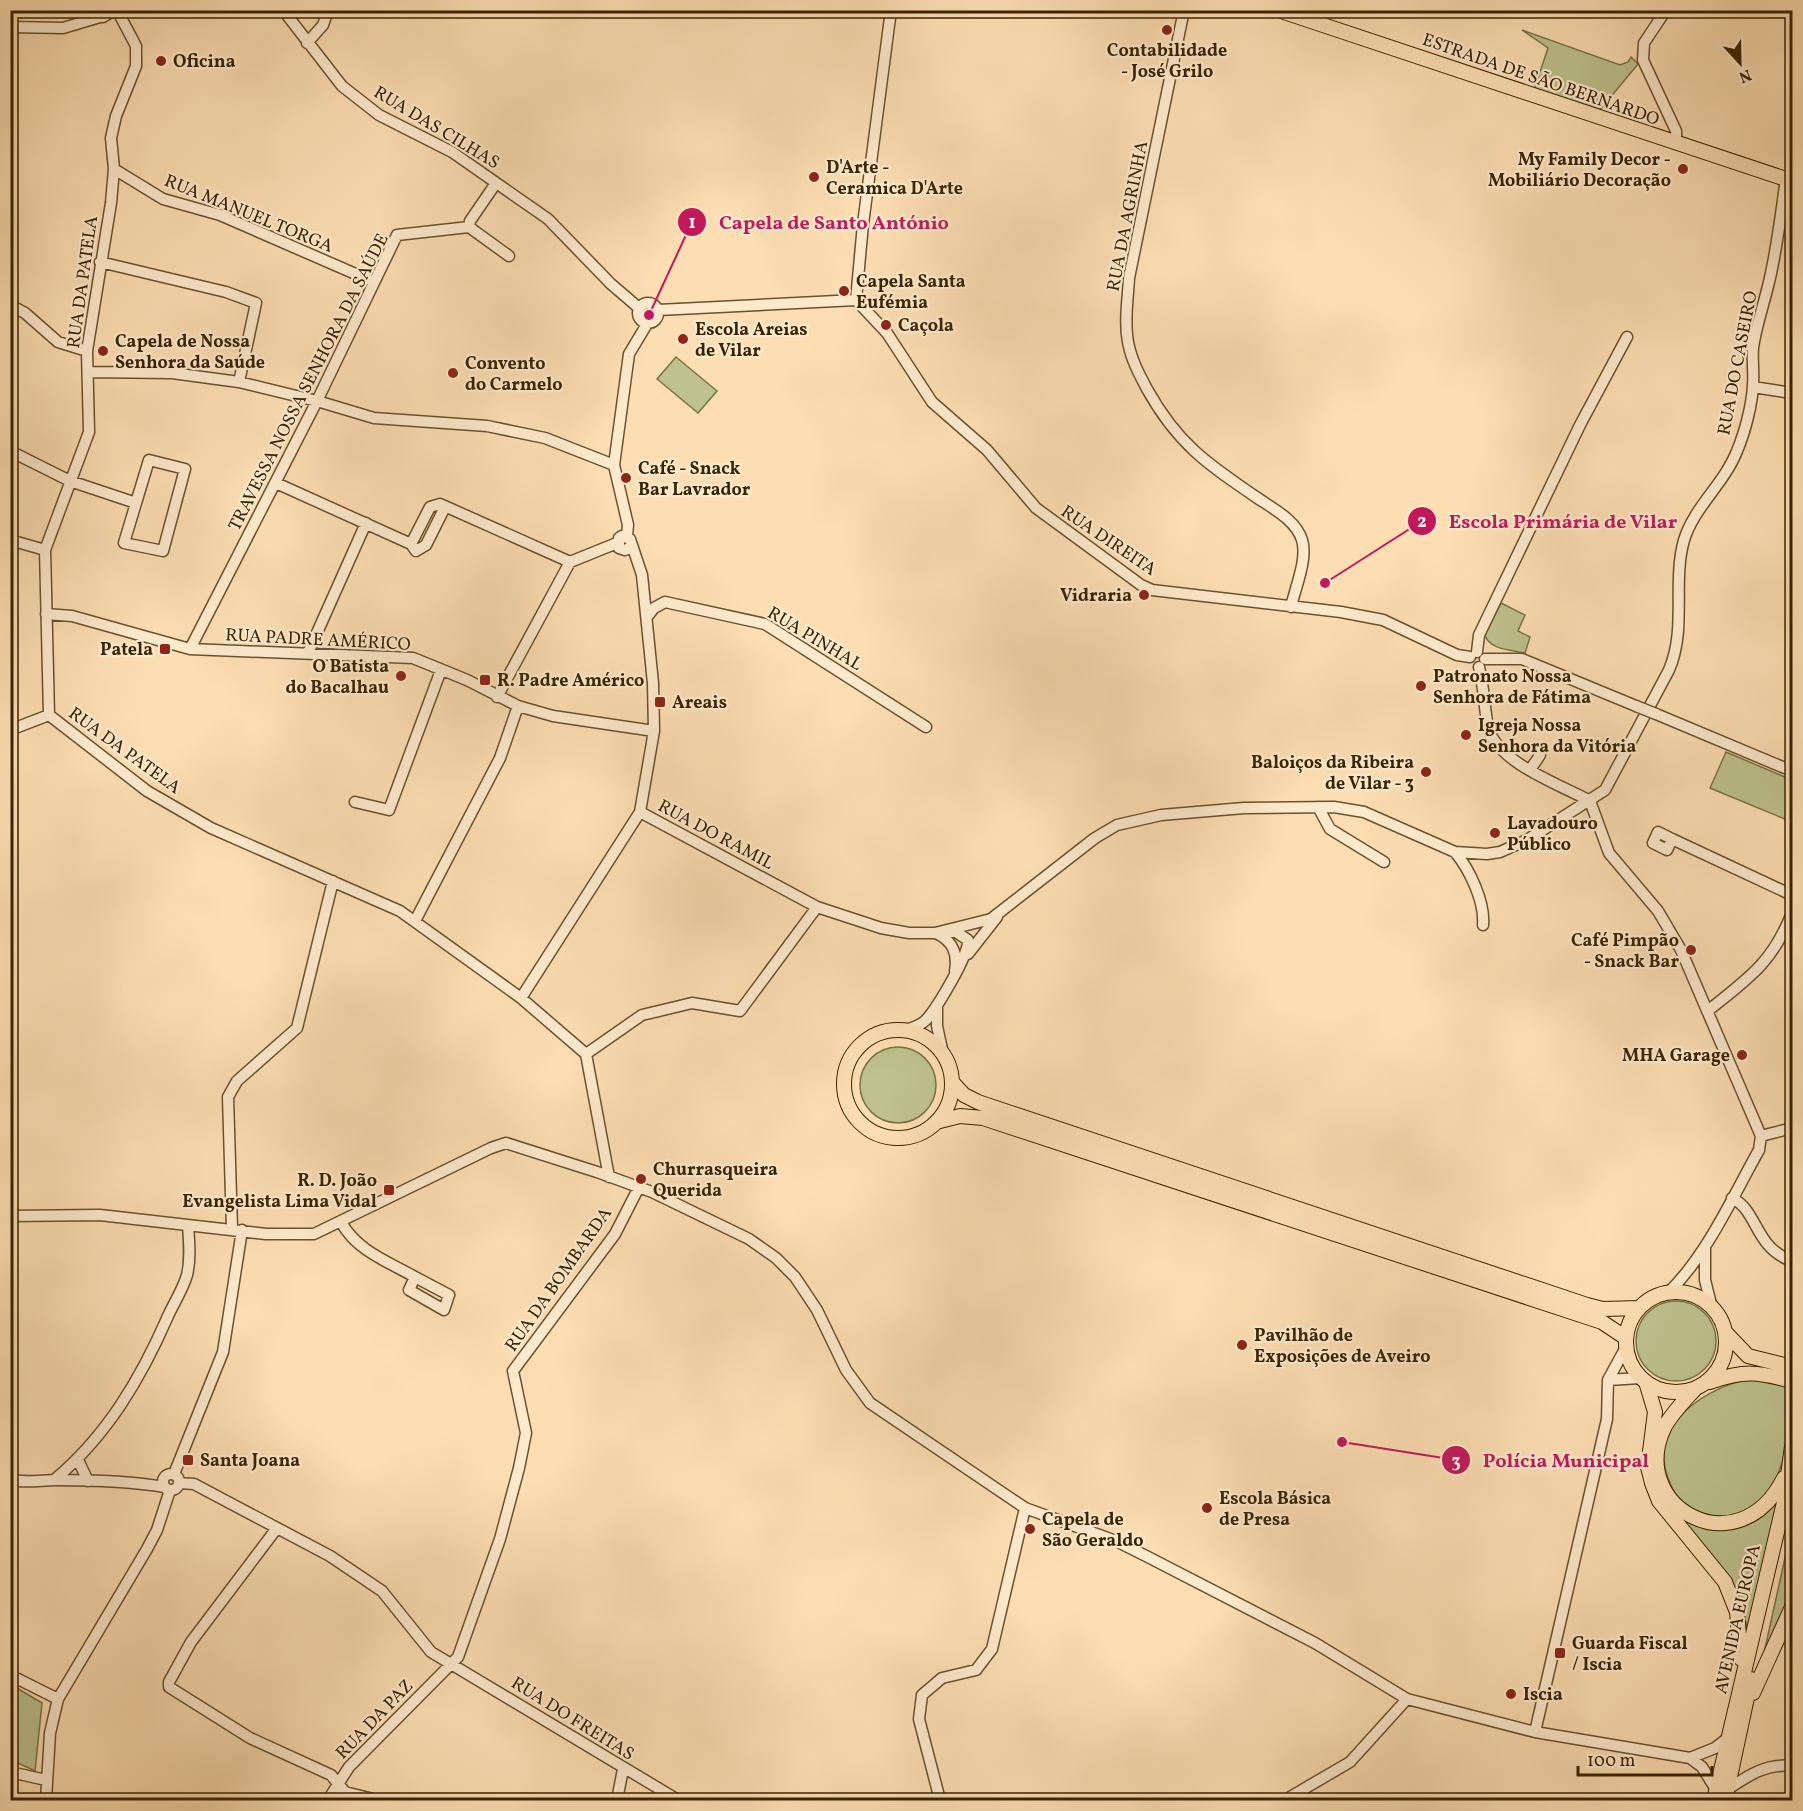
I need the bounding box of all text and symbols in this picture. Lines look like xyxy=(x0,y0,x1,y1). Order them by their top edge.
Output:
marker: Contabilidade - José Grilo xyxy=(1160,23,1174,37)
street label: ESTRADA DE SÃO BERNARDO xyxy=(1419,28,1662,133)
north arrow xyxy=(1710,33,1770,93)
place label: Contabilidade - José Grilo xyxy=(1107,39,1227,85)
place label: Oficina xyxy=(173,50,236,75)
marker: Oficina xyxy=(154,54,168,68)
text: N xyxy=(1735,63,1754,88)
street label: RUA DAS CILHAS xyxy=(368,81,504,176)
street label: RUA DA AGRINHA xyxy=(1102,139,1155,294)
place label: My Family Decor - Mobiliário Decoração xyxy=(1488,148,1671,194)
place label: D'Arte - Ceramica D'Arte xyxy=(826,156,963,202)
marker: My Family Decor - Mobiliário Decoração xyxy=(1676,162,1690,176)
street label: RUA MANUEL TORGA xyxy=(160,169,337,260)
marker: D'Arte - Ceramica D'Arte xyxy=(807,170,821,184)
callout: Capela de Santo António xyxy=(677,203,961,241)
text: Capela de Santo António xyxy=(719,210,949,238)
text: 1 xyxy=(688,211,696,236)
street label: RUA DA PATELA xyxy=(62,214,105,350)
street label: TRAVESSA NOSSA SENHORA DA SAÚDE xyxy=(223,229,396,536)
place label: Capela Santa Eufémia xyxy=(856,270,966,316)
marker: Capela Santa Eufémia xyxy=(837,284,851,298)
street label: RUA DO CASEIRO xyxy=(1712,289,1765,438)
place label: Caçola xyxy=(898,314,954,339)
place label: Escola Areias de Vilar xyxy=(695,318,808,364)
marker: Caçola xyxy=(879,318,893,332)
place label: Capela de Nossa Senhora da Saúde xyxy=(115,330,265,376)
marker: Escola Areias de Vilar xyxy=(676,332,690,346)
marker: Capela de Nossa Senhora da Saúde xyxy=(96,344,110,358)
place label: Convento do Carmelo xyxy=(465,352,563,398)
marker: Convento do Carmelo xyxy=(446,366,460,380)
place label: Café - Snack Bar Lavrador xyxy=(638,457,751,503)
marker: Café - Snack Bar Lavrador xyxy=(619,471,633,485)
street label: RUA DIREITA xyxy=(1055,500,1161,583)
callout: Escola Primária de Vilar xyxy=(1407,502,1689,540)
text: Escola Primária de Vilar xyxy=(1449,509,1678,537)
text: 2 xyxy=(1417,510,1427,535)
place label: Vidraria xyxy=(1060,584,1132,609)
marker: Vidraria xyxy=(1137,588,1151,602)
street label: RUA PINHAL xyxy=(762,601,866,677)
street label: RUA PADRE AMÉRICO xyxy=(225,623,411,658)
place label: Patela xyxy=(100,638,153,663)
marker: Patela xyxy=(158,642,172,656)
place label: O Batista do Bacalhau xyxy=(285,655,389,701)
place label: Patronato Nossa Senhora de Fátima xyxy=(1433,665,1591,711)
marker: O Batista do Bacalhau xyxy=(394,669,408,683)
place label: R. Padre Américo xyxy=(497,669,644,694)
marker: R. Padre Américo xyxy=(478,673,492,687)
marker: Patronato Nossa Senhora de Fátima xyxy=(1414,679,1428,693)
place label: Areais xyxy=(672,691,727,716)
marker: Areais xyxy=(653,695,667,709)
street label: RUA DA PATELA xyxy=(63,702,186,801)
place label: Igreja Nossa Senhora da Vitória xyxy=(1478,714,1636,760)
marker: Igreja Nossa Senhora da Vitória xyxy=(1459,728,1473,742)
place label: Baloiços da Ribeira de Vilar - 3 xyxy=(1251,751,1414,797)
marker: Baloiços da Ribeira de Vilar - 3 xyxy=(1419,765,1433,779)
street label: RUA DO RAMIL xyxy=(653,794,778,876)
place label: Lavadouro Público xyxy=(1507,812,1598,858)
marker: Lavadouro Público xyxy=(1488,826,1502,840)
place label: Café Pimpão - Snack Bar xyxy=(1571,929,1679,975)
marker: Café Pimpão - Snack Bar xyxy=(1684,943,1698,957)
place label: MHA Garage xyxy=(1622,1044,1730,1069)
marker: MHA Garage xyxy=(1735,1048,1749,1062)
place label: Churrasqueira Querida xyxy=(653,1158,778,1204)
place label: R. D. João Evangelista Lima Vidal xyxy=(182,1169,377,1215)
marker: Churrasqueira Querida xyxy=(634,1172,648,1186)
marker: R. D. João Evangelista Lima Vidal xyxy=(382,1183,396,1197)
street label: RUA DA BOMBARDA xyxy=(500,1202,619,1357)
place label: Pavilhão de Exposições de Aveiro xyxy=(1254,1324,1431,1370)
marker: Pavilhão de Exposições de Aveiro xyxy=(1235,1338,1249,1352)
callout: Polícia Municipal xyxy=(1441,1441,1662,1479)
text: Polícia Municipal xyxy=(1483,1448,1649,1476)
place label: Santa Joana xyxy=(200,1449,300,1474)
text: 3 xyxy=(1451,1450,1461,1475)
marker: Santa Joana xyxy=(181,1453,195,1467)
place label: Escola Básica de Presa xyxy=(1219,1487,1331,1533)
marker: Escola Básica de Presa xyxy=(1200,1501,1214,1515)
place label: Capela de São Geraldo xyxy=(1042,1508,1144,1554)
marker: Capela de São Geraldo xyxy=(1023,1522,1037,1536)
street label: AVENIDA EUROPA xyxy=(1709,1542,1768,1696)
place label: Guarda Fiscal / Iscia xyxy=(1572,1632,1688,1678)
marker: Guarda Fiscal / Iscia xyxy=(1553,1646,1567,1660)
street label: RUA DO FREITAS xyxy=(506,1671,639,1767)
street label: RUA DA PAZ xyxy=(330,1674,420,1766)
place label: Iscia xyxy=(1523,1683,1563,1708)
marker: Iscia xyxy=(1504,1687,1518,1701)
scale bar xyxy=(1578,1739,1712,1777)
text: 100 m xyxy=(1587,1749,1636,1774)

